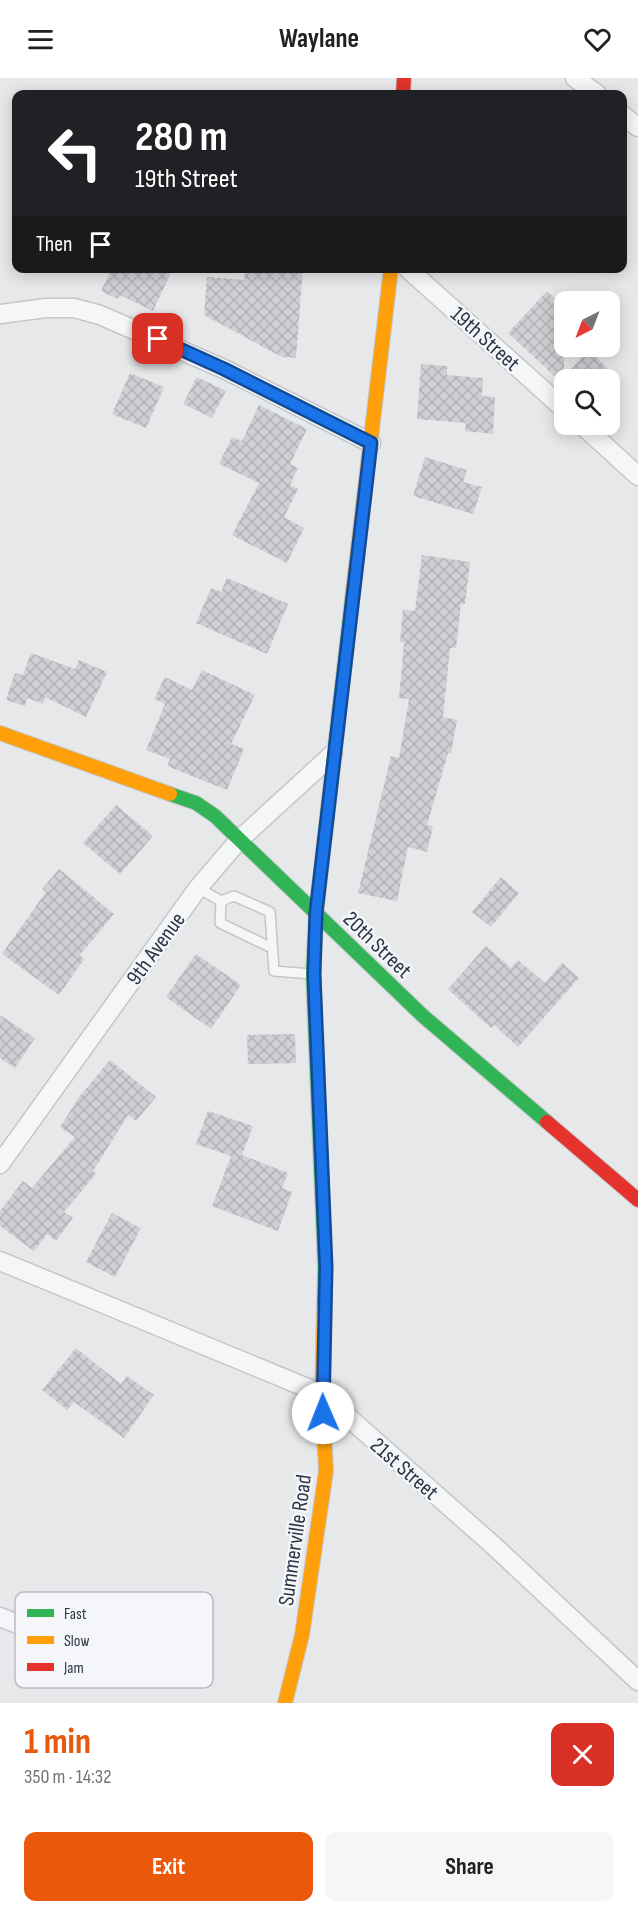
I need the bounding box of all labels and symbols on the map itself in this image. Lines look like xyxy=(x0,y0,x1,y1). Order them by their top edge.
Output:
north arrow xyxy=(554,291,620,357)
street label: 19th Street xyxy=(445,301,525,377)
pin xyxy=(132,313,183,364)
street label: 20th Street xyxy=(337,906,417,984)
street label: 9th Avenue xyxy=(121,907,192,991)
position arrow xyxy=(291,1381,355,1445)
street label: 21st Street xyxy=(364,1432,444,1506)
street label: Summerville Road xyxy=(273,1473,318,1607)
legend xyxy=(15,1592,213,1688)
text: Fast xyxy=(64,1605,87,1624)
text: Slow xyxy=(64,1632,89,1651)
text: Jam xyxy=(63,1659,84,1678)

